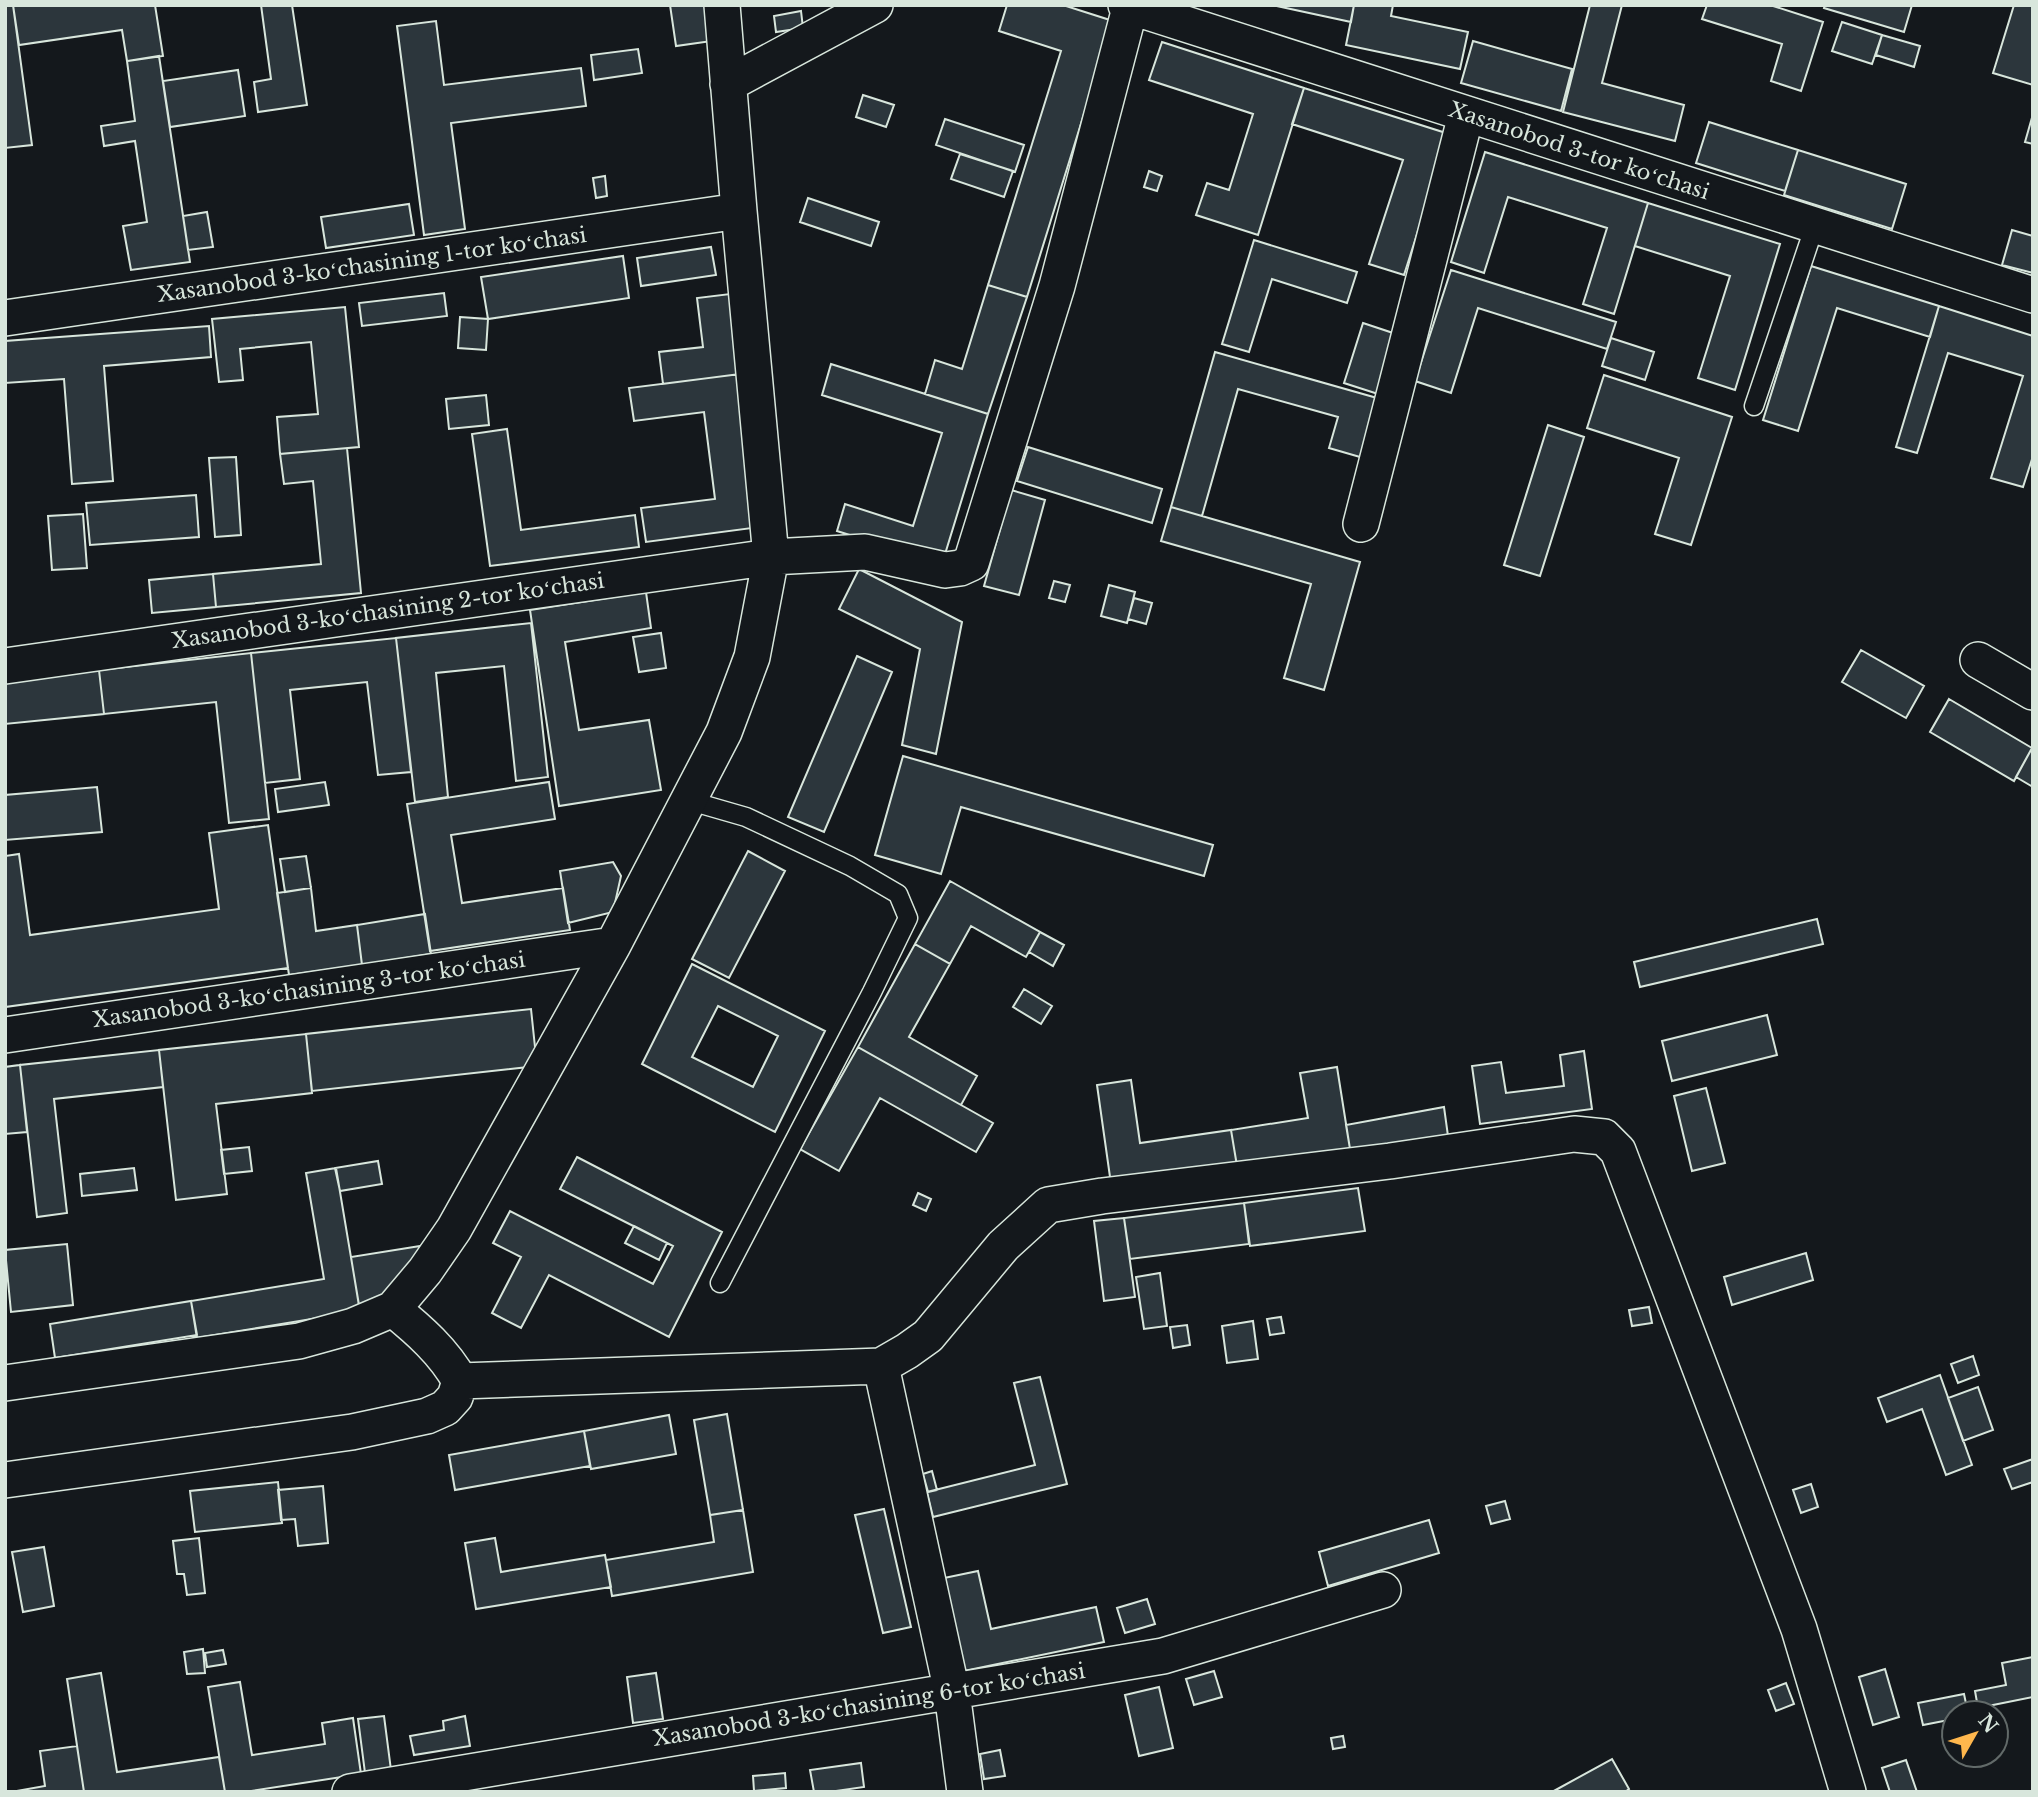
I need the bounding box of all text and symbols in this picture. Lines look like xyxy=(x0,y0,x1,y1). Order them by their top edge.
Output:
street label: Xasanobod 3-tor koʻchasi xyxy=(1445,97,1713,205)
street label: Xasanobod 3-koʻchasining 1-tor koʻchasi xyxy=(156,222,588,308)
street label: Xasanobod 3-koʻchasining 2-tor koʻchasi xyxy=(170,568,606,654)
street label: Xasanobod 3-koʻchasining 3-tor koʻchasi xyxy=(91,947,527,1033)
street label: Xasanobod 3-koʻchasining 6-tor koʻchasi xyxy=(651,1658,1087,1752)
north arrow xyxy=(1940,1699,2010,1769)
text: N xyxy=(1973,1709,2002,1738)

